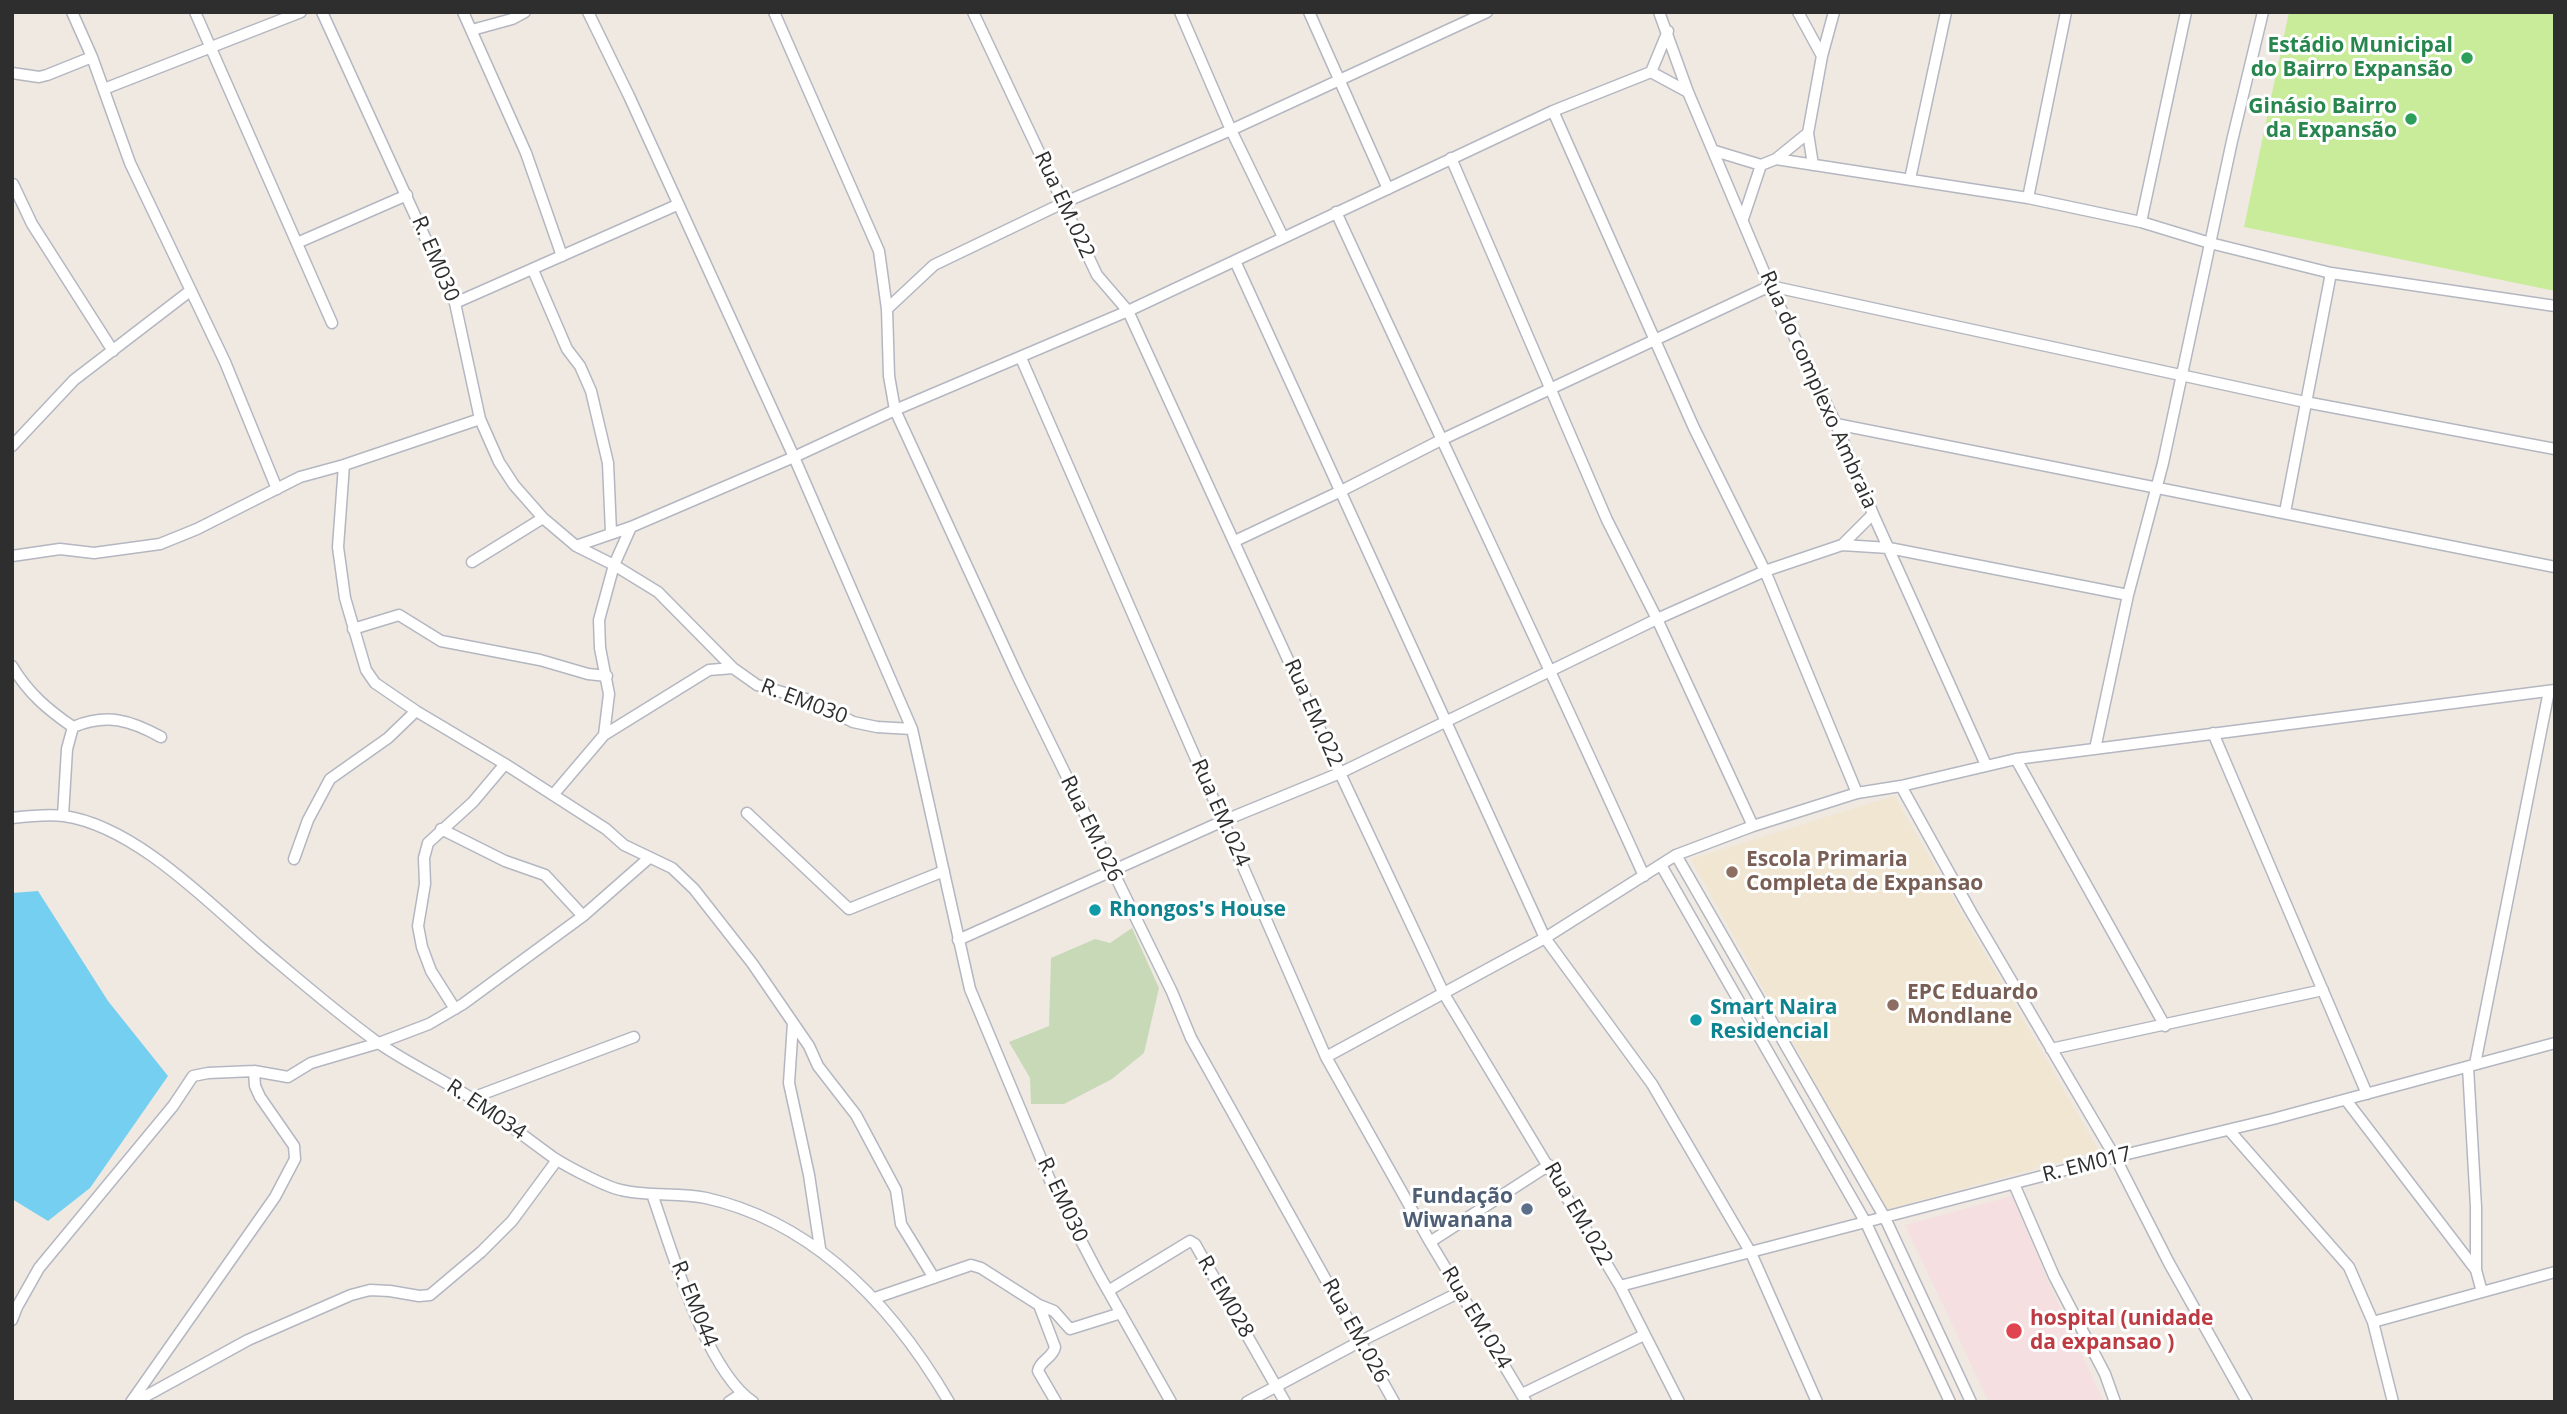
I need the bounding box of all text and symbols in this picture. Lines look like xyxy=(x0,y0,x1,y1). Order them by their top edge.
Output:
place label: Estádio Municipal do Bairro Expansão xyxy=(2251,33,2453,83)
marker: Estádio Municipal do Bairro Expansão xyxy=(2459,50,2475,66)
place label: Ginásio Bairro da Expansão xyxy=(2248,94,2397,144)
marker: Ginásio Bairro da Expansão xyxy=(2403,111,2419,127)
street label: Rua EM.022 xyxy=(1028,148,1100,262)
street label: R. EM030 xyxy=(406,212,464,306)
street label: Rua do complexo Ambraia xyxy=(1754,267,1882,513)
street label: Rua EM.022 xyxy=(1278,655,1348,771)
street label: R. EM030 xyxy=(757,674,851,730)
street label: Rua EM.024 xyxy=(1185,755,1255,871)
street label: Rua EM.026 xyxy=(1054,772,1128,886)
place label: Escola Primaria Completa de Expansao xyxy=(1746,847,1983,897)
marker: Escola Primaria Completa de Expansao xyxy=(1724,864,1740,880)
place label: Rhongos's House xyxy=(1109,897,1286,923)
marker: Rhongos's House xyxy=(1087,902,1103,918)
place label: EPC Eduardo Mondlane xyxy=(1907,980,2038,1030)
place label: Smart Naira Residencial xyxy=(1710,995,1837,1045)
marker: EPC Eduardo Mondlane xyxy=(1885,997,1901,1013)
marker: Smart Naira Residencial xyxy=(1688,1012,1704,1028)
street label: R. EM034 xyxy=(441,1074,531,1146)
street label: R. EM017 xyxy=(2040,1142,2134,1188)
street label: R. EM030 xyxy=(1031,1154,1093,1246)
street label: Rua EM.022 xyxy=(1538,1158,1618,1270)
place label: Fundação Wiwanana xyxy=(1403,1184,1513,1234)
marker: Fundação Wiwanana xyxy=(1519,1201,1535,1217)
street label: R. EM028 xyxy=(1191,1252,1259,1342)
street label: R. EM044 xyxy=(665,1257,723,1351)
street label: Rua EM.024 xyxy=(1436,1262,1516,1374)
street label: Rua EM.026 xyxy=(1316,1275,1394,1387)
place label: hospital (unidade da expansao ) xyxy=(2030,1306,2213,1356)
marker: hospital (unidade da expansao ) xyxy=(2004,1321,2024,1341)

